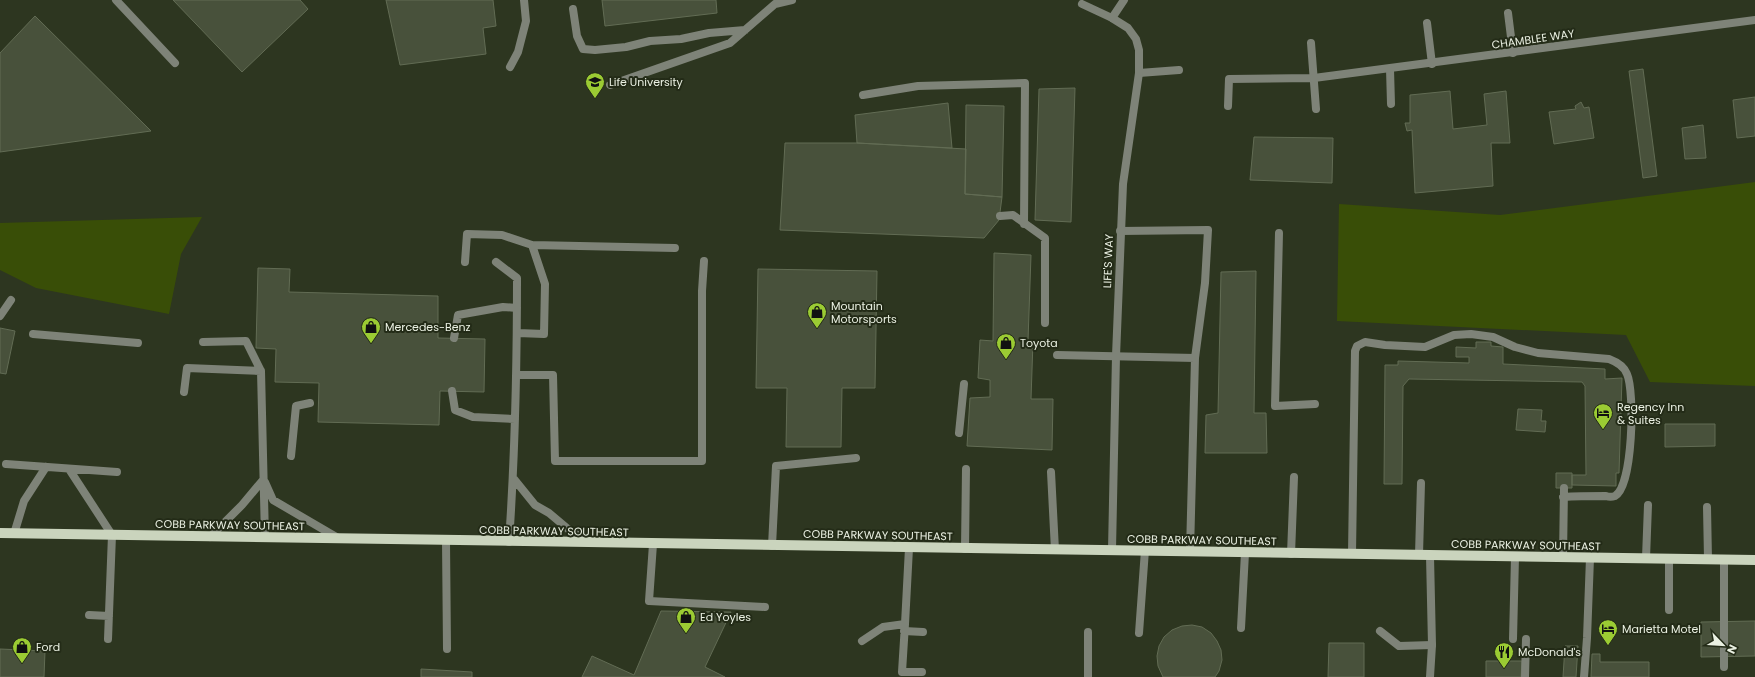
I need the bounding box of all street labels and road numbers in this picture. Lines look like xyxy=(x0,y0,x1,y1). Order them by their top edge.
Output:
street label: CHAMBLEE WAY xyxy=(1491,25,1576,53)
street label: LIFE'S WAY xyxy=(1099,233,1117,288)
street label: COBB PARKWAY SOUTHEAST xyxy=(155,516,305,534)
street label: COBB PARKWAY SOUTHEAST xyxy=(479,522,629,540)
street label: COBB PARKWAY SOUTHEAST xyxy=(803,526,953,544)
street label: COBB PARKWAY SOUTHEAST xyxy=(1127,531,1277,549)
street label: COBB PARKWAY SOUTHEAST xyxy=(1451,536,1601,554)

